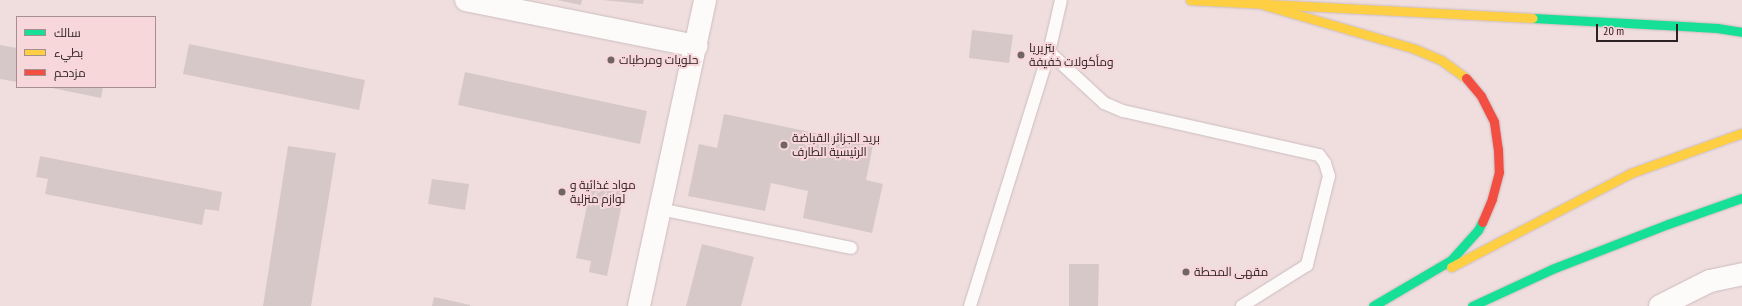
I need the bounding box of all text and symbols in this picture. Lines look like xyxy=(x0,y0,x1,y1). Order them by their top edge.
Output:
legend xyxy=(16,16,156,88)
scale bar xyxy=(1598,16,1680,42)
text: 20 m xyxy=(1603,23,1624,38)
text: سالك xyxy=(54,25,81,40)
place label: بتزيريا ومأكولات خفيفة xyxy=(1029,41,1113,69)
text: بطيء xyxy=(54,45,83,60)
marker: بتزيريا ومأكولات خفيفة xyxy=(1016,50,1026,60)
place label: حلويات ومرطبات xyxy=(619,53,698,67)
marker: حلويات ومرطبات xyxy=(606,55,616,65)
text: مزدحم xyxy=(54,65,86,80)
place label: بريد الجزائر القباضة الرئيسية الطارف xyxy=(792,131,880,159)
marker: بريد الجزائر القباضة الرئيسية الطارف xyxy=(779,140,789,150)
place label: مواد غذائية و لوازم منزلية xyxy=(570,178,636,206)
marker: مواد غذائية و لوازم منزلية xyxy=(557,187,567,197)
place label: مقهى المحطة xyxy=(1194,265,1268,279)
marker: مقهى المحطة xyxy=(1181,267,1191,277)

